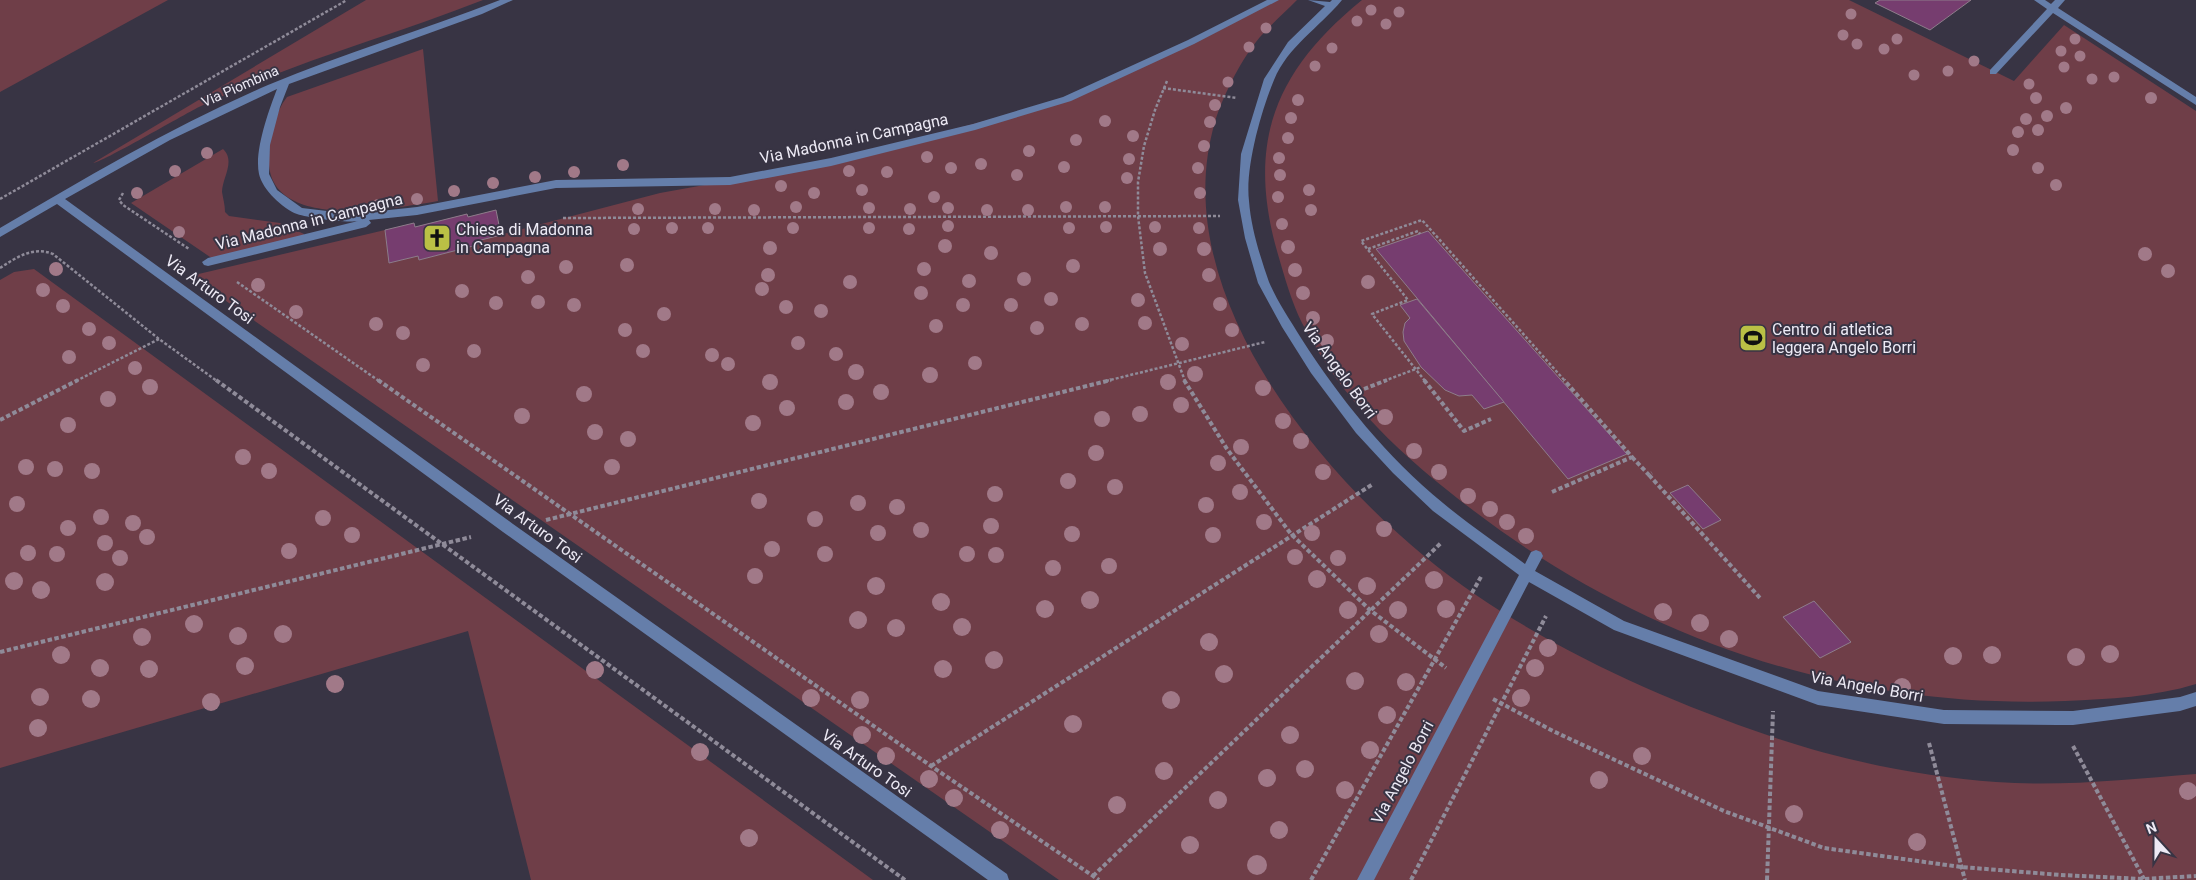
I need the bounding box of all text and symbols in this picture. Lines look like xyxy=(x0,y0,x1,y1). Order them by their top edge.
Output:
street label: Via Piombina xyxy=(199,62,281,110)
street label: Via Madonna in Campagna xyxy=(758,109,950,168)
street label: Via Madonna in Campagna xyxy=(214,189,405,254)
place label: Chiesa di Madonna in Campagna xyxy=(456,220,593,257)
church icon: Chiesa di Madonna in Campagna xyxy=(422,223,452,253)
street label: Via Arturo Tosi xyxy=(162,251,258,328)
street label: Via Angelo Borri xyxy=(1298,318,1381,422)
place label: Centro di atletica leggera Angelo Borri xyxy=(1772,320,1916,357)
sports icon: Centro di atletica leggera Angelo Borri xyxy=(1738,323,1768,353)
street label: Via Arturo Tosi xyxy=(490,490,586,567)
street label: Via Angelo Borri xyxy=(1809,667,1925,706)
street label: Via Angelo Borri xyxy=(1367,717,1438,827)
street label: Via Arturo Tosi xyxy=(818,725,915,801)
north arrow xyxy=(2131,815,2181,865)
text: N xyxy=(2144,819,2159,837)

